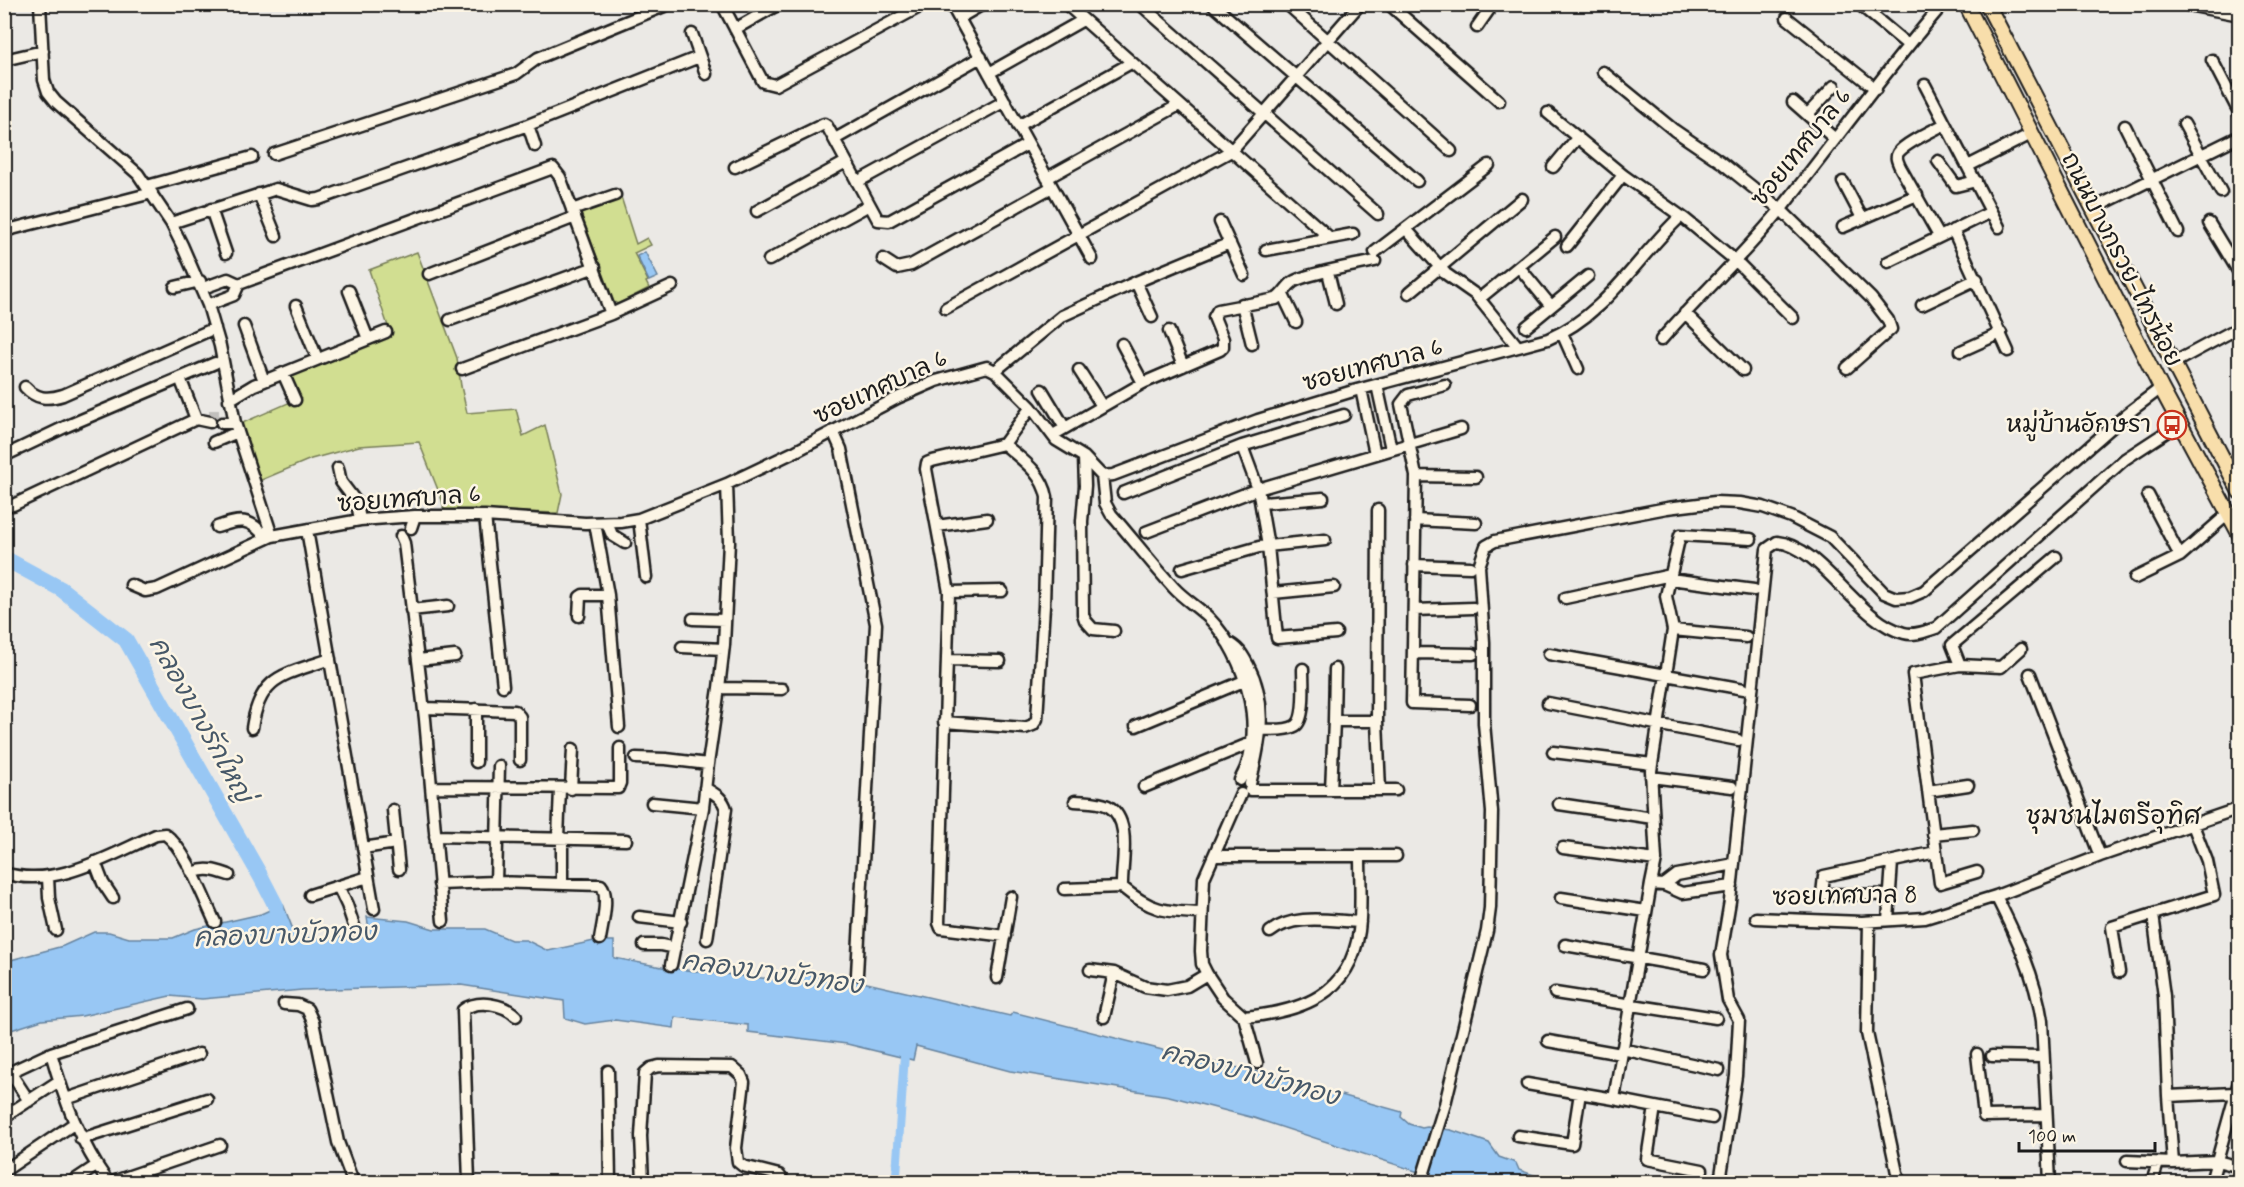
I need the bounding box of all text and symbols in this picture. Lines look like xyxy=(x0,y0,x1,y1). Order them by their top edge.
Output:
street label: ซอยเทศบาล 6 xyxy=(1745,82,1859,214)
street label: ถนนบางกรวย-ไทรน้อย xyxy=(2053,146,2190,373)
street label: ซอยเทศบาล 6 xyxy=(1299,332,1447,400)
street label: ซอยเทศบาล 6 xyxy=(809,344,953,432)
place label: หมู่บ้านอักษรา xyxy=(2006,409,2151,442)
bus stop icon: หมู่บ้านอักษรา xyxy=(2156,409,2188,441)
street label: ซอยเทศบาล 6 xyxy=(336,480,482,520)
water label: คลองบางรักใหญ่ xyxy=(140,630,264,814)
district label: ชุมชนไมตรีอุทิศ xyxy=(2026,799,2202,834)
street label: ซอยเทศบาล 8 xyxy=(1772,880,1918,914)
water label: คลองบางบัวทอง xyxy=(193,916,379,956)
water label: คลองบางบัวทอง xyxy=(679,944,867,1004)
water label: คลองบางบัวทอง xyxy=(1158,1035,1344,1116)
scale bar xyxy=(2019,1115,2156,1153)
text: 100 m xyxy=(2028,1125,2076,1149)

